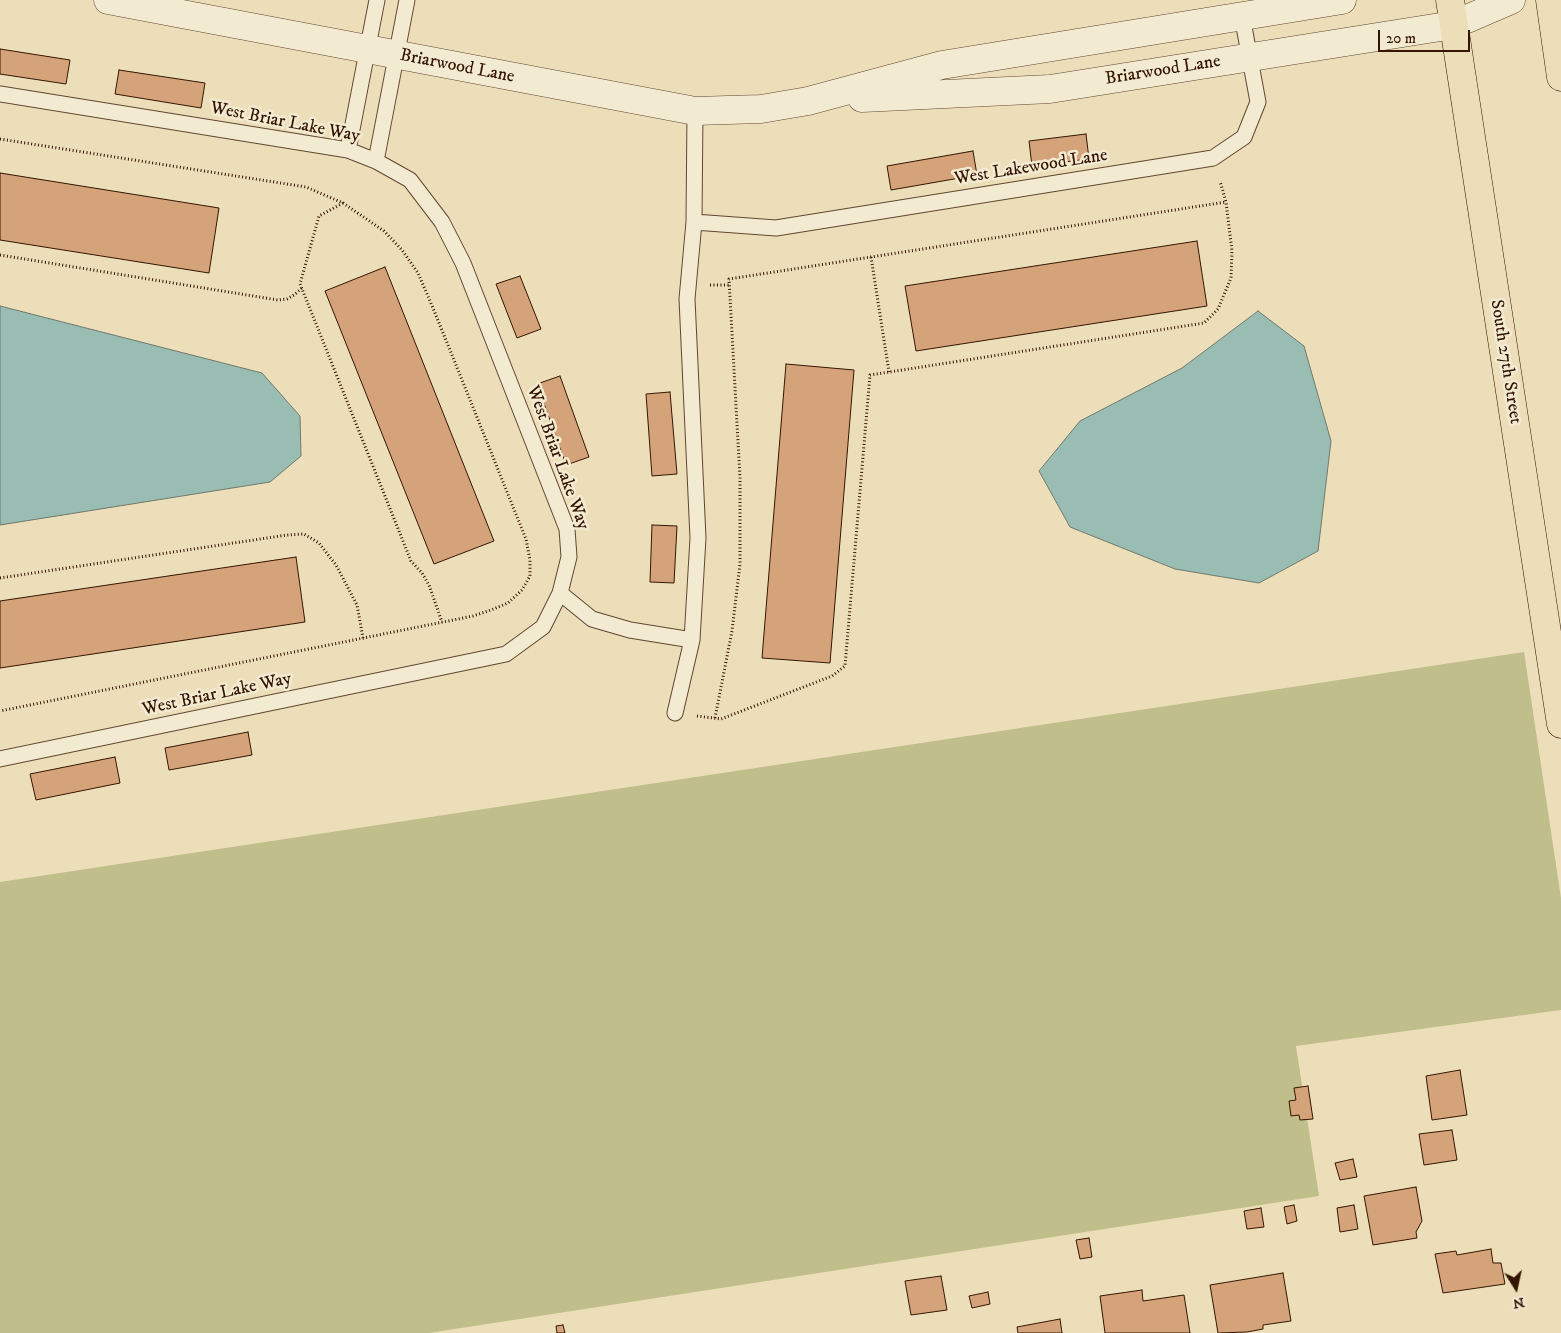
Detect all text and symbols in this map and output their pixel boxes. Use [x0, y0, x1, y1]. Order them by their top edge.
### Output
scale bar [1381, 20, 1474, 52]
text: 20 m [1386, 29, 1416, 48]
street label: Briarwood Lane [398, 45, 516, 89]
street label: Briarwood Lane [1104, 51, 1222, 91]
street label: West Briar Lake Way [208, 98, 362, 148]
street label: West Lakewood Lane [953, 145, 1109, 191]
street label: South 27th Street [1485, 298, 1525, 426]
street label: West Briar Lake Way [521, 383, 593, 533]
street label: West Briar Lake Way [141, 669, 293, 721]
north arrow [1491, 1263, 1541, 1313]
text: N [1511, 1293, 1526, 1313]

